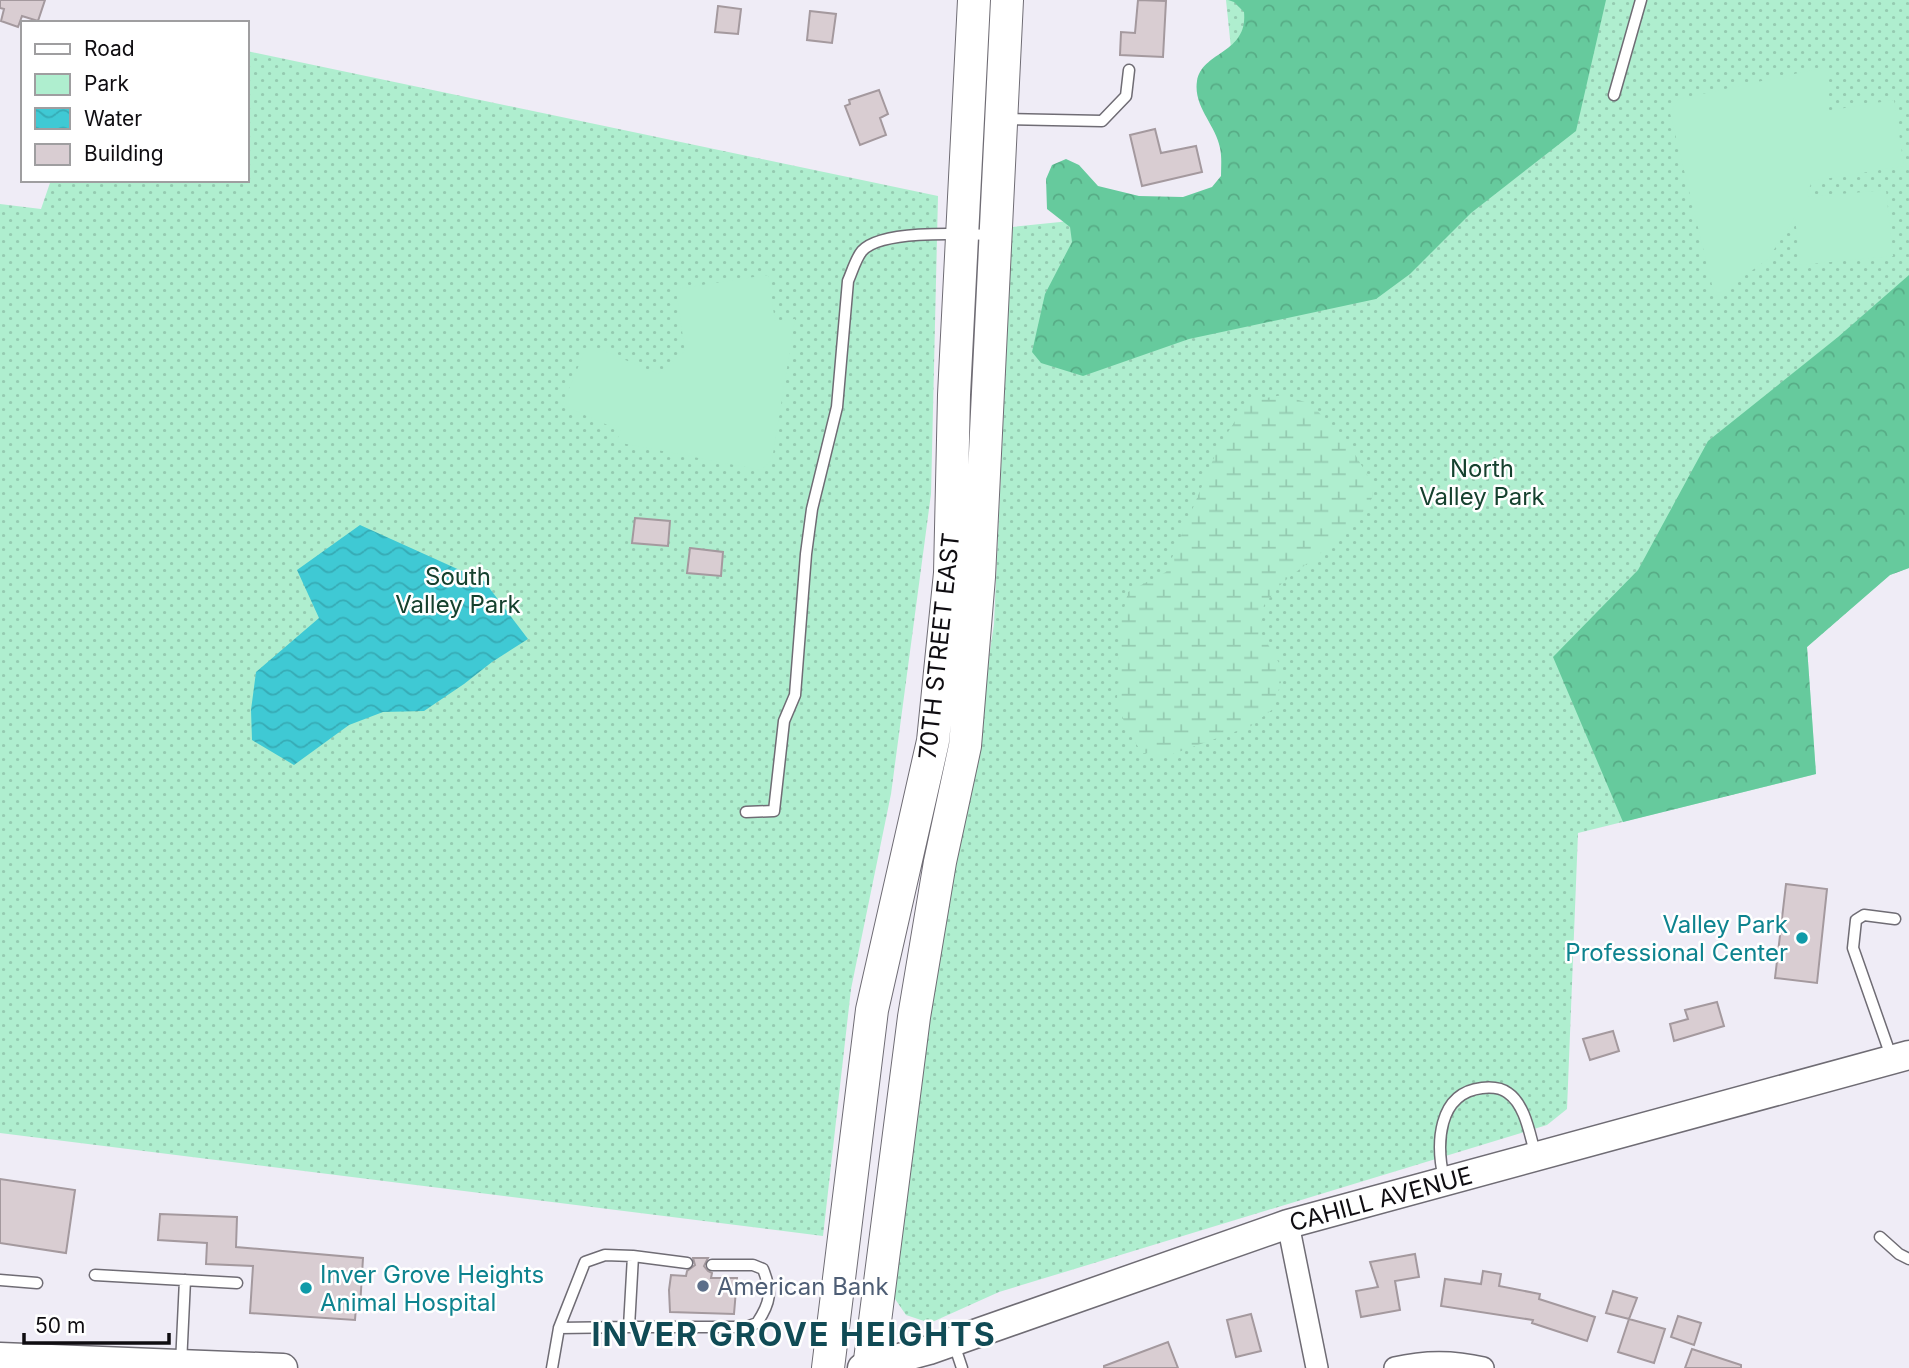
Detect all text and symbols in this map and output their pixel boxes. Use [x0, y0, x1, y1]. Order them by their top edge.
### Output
legend [21, 21, 248, 182]
text: Road [84, 36, 135, 61]
text: Park [84, 71, 129, 96]
text: Water [84, 106, 142, 131]
text: Building [84, 141, 164, 166]
park label: North Valley Park [1419, 454, 1545, 511]
street label: 70TH STREET EAST [913, 531, 965, 761]
park label: South Valley Park [395, 562, 521, 619]
place label: Valley Park Professional Center [1565, 910, 1788, 967]
marker: Valley Park Professional Center [1794, 930, 1810, 946]
street label: CAHILL AVENUE [1286, 1161, 1476, 1237]
place label: Inver Grove Heights Animal Hospital [320, 1260, 544, 1317]
place label: American Bank [717, 1272, 889, 1301]
marker: American Bank [695, 1278, 711, 1294]
marker: Inver Grove Heights Animal Hospital [298, 1280, 314, 1296]
scale bar [24, 1302, 170, 1346]
text: 50 m [35, 1313, 85, 1338]
district label: INVER GROVE HEIGHTS [591, 1315, 997, 1354]

